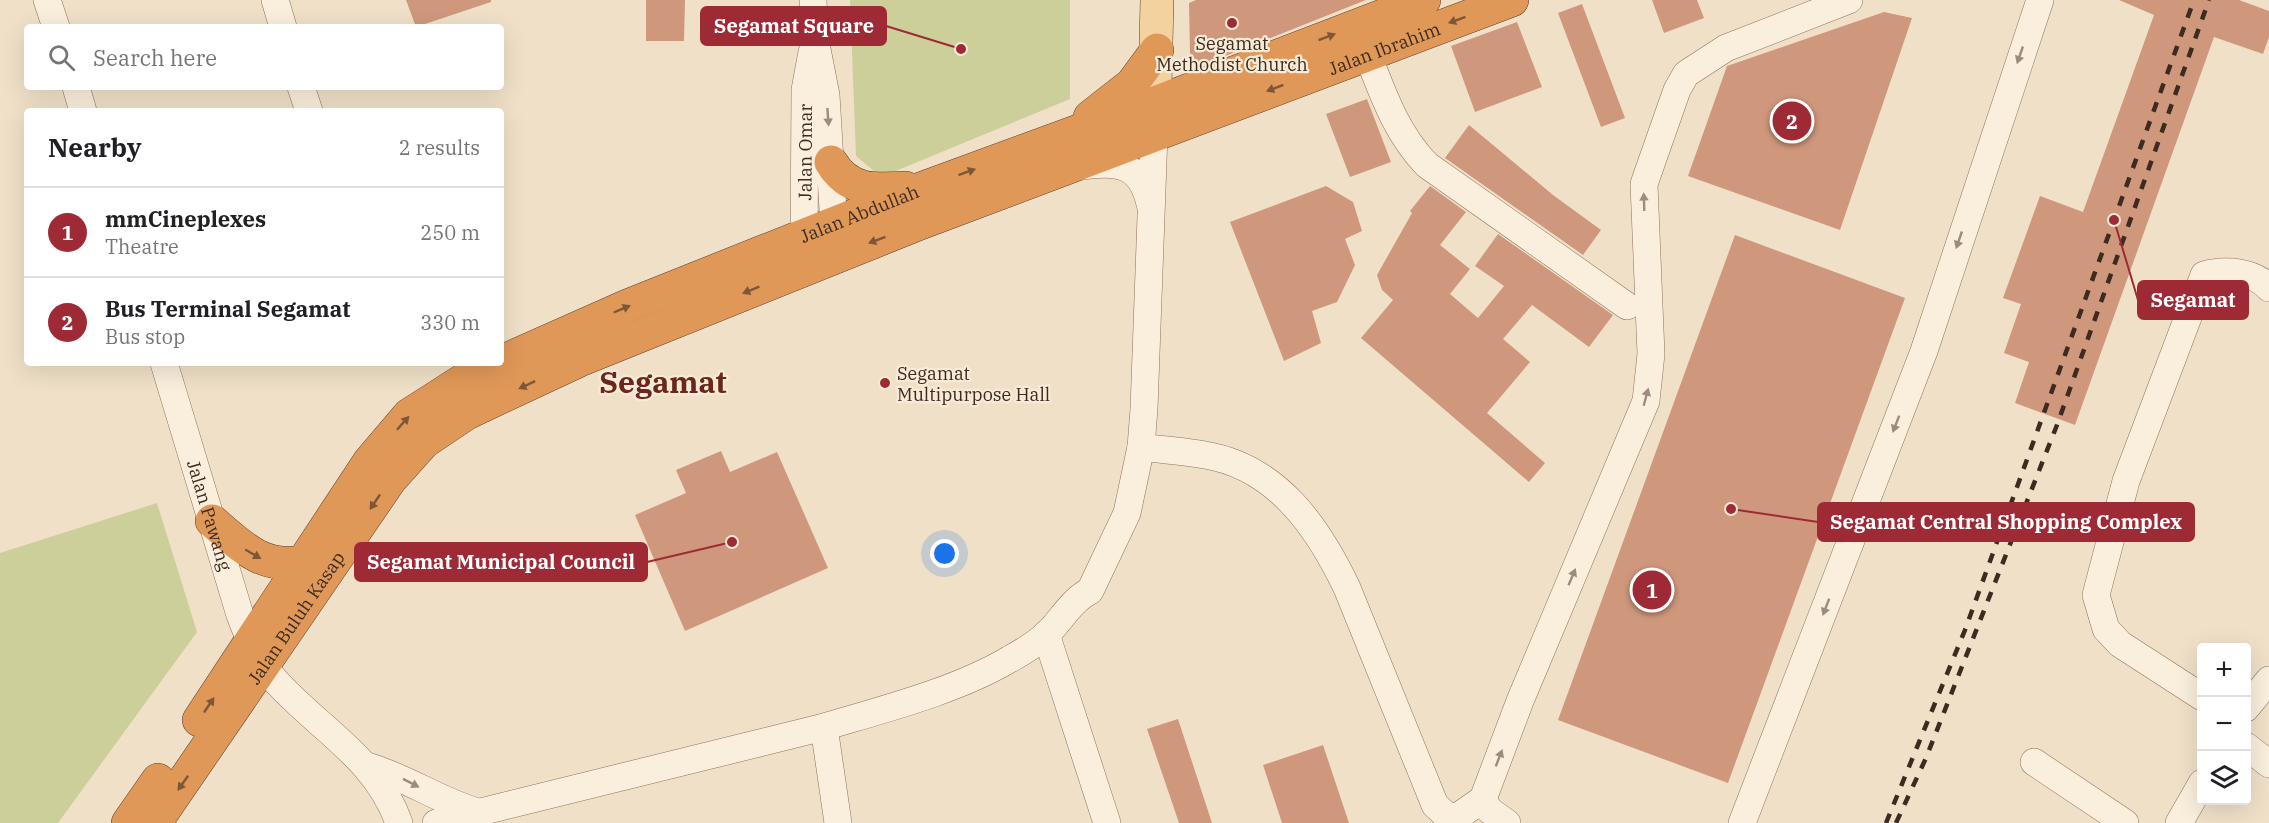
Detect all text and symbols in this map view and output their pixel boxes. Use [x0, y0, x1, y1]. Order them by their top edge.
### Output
callout: Segamat Square [701, 7, 886, 45]
text: Segamat Square [714, 12, 874, 39]
one-way arrow [1448, 15, 1466, 25]
marker: Segamat Methodist Church [1225, 16, 1239, 30]
street label: Jalan Ibrahim [1325, 17, 1443, 80]
search box [24, 24, 504, 90]
place label: Segamat Methodist Church [1156, 32, 1308, 76]
one-way arrow [1319, 32, 1337, 42]
icon: search [45, 41, 78, 74]
text: Search here [93, 43, 217, 72]
one-way arrow [2015, 46, 2024, 64]
one-way arrow [1266, 84, 1284, 94]
pin: 2 [1772, 98, 1812, 144]
street label: Jalan Omar [793, 104, 816, 200]
one-way arrow [823, 108, 832, 127]
text: Nearby [48, 130, 142, 164]
text: 2 results [399, 134, 480, 161]
one-way arrow [958, 166, 976, 176]
street label: Jalan Abdullah [796, 179, 922, 247]
one-way arrow [1639, 193, 1648, 212]
text: mmCineplexes [105, 204, 266, 233]
text: 1 [62, 219, 74, 246]
text: 250 m [420, 219, 480, 246]
one-way arrow [1954, 231, 1964, 249]
text: Theatre [105, 233, 179, 260]
one-way arrow [867, 235, 885, 245]
callout: Segamat [2138, 281, 2248, 319]
one-way arrow [742, 286, 760, 295]
text: Segamat [2150, 286, 2236, 313]
text: Bus Terminal Segamat [105, 294, 350, 323]
one-way arrow [613, 304, 630, 313]
text: 2 [62, 309, 74, 336]
text: 330 m [420, 309, 480, 336]
text: Bus stop [105, 323, 185, 350]
district label: Segamat [599, 362, 727, 401]
place label: Segamat Multipurpose Hall [897, 362, 1050, 406]
marker: Segamat Multipurpose Hall [878, 376, 892, 390]
one-way arrow [518, 381, 535, 390]
one-way arrow [1642, 388, 1651, 406]
one-way arrow [396, 415, 410, 430]
one-way arrow [1891, 416, 1901, 434]
street label: Jalan Pawang [182, 457, 238, 574]
one-way arrow [369, 493, 381, 509]
callout: Segamat Central Shopping Complex [1818, 503, 2194, 541]
text: Segamat Central Shopping Complex [1830, 508, 2182, 535]
your location [930, 539, 959, 568]
callout: Segamat Municipal Council [355, 543, 647, 581]
street label: Jalan Buluh Kasap [242, 547, 349, 688]
one-way arrow [245, 548, 261, 559]
text: Segamat Municipal Council [367, 548, 635, 575]
one-way arrow [1568, 568, 1577, 586]
pin: 1 [1632, 568, 1672, 612]
one-way arrow [1821, 598, 1831, 616]
map controls [2197, 643, 2251, 805]
button: + [2197, 643, 2251, 697]
one-way arrow [203, 697, 214, 713]
button: − [2197, 697, 2251, 751]
one-way arrow [1494, 748, 1504, 766]
button: layers [2197, 751, 2251, 805]
one-way arrow [177, 774, 189, 790]
one-way arrow [403, 778, 420, 788]

